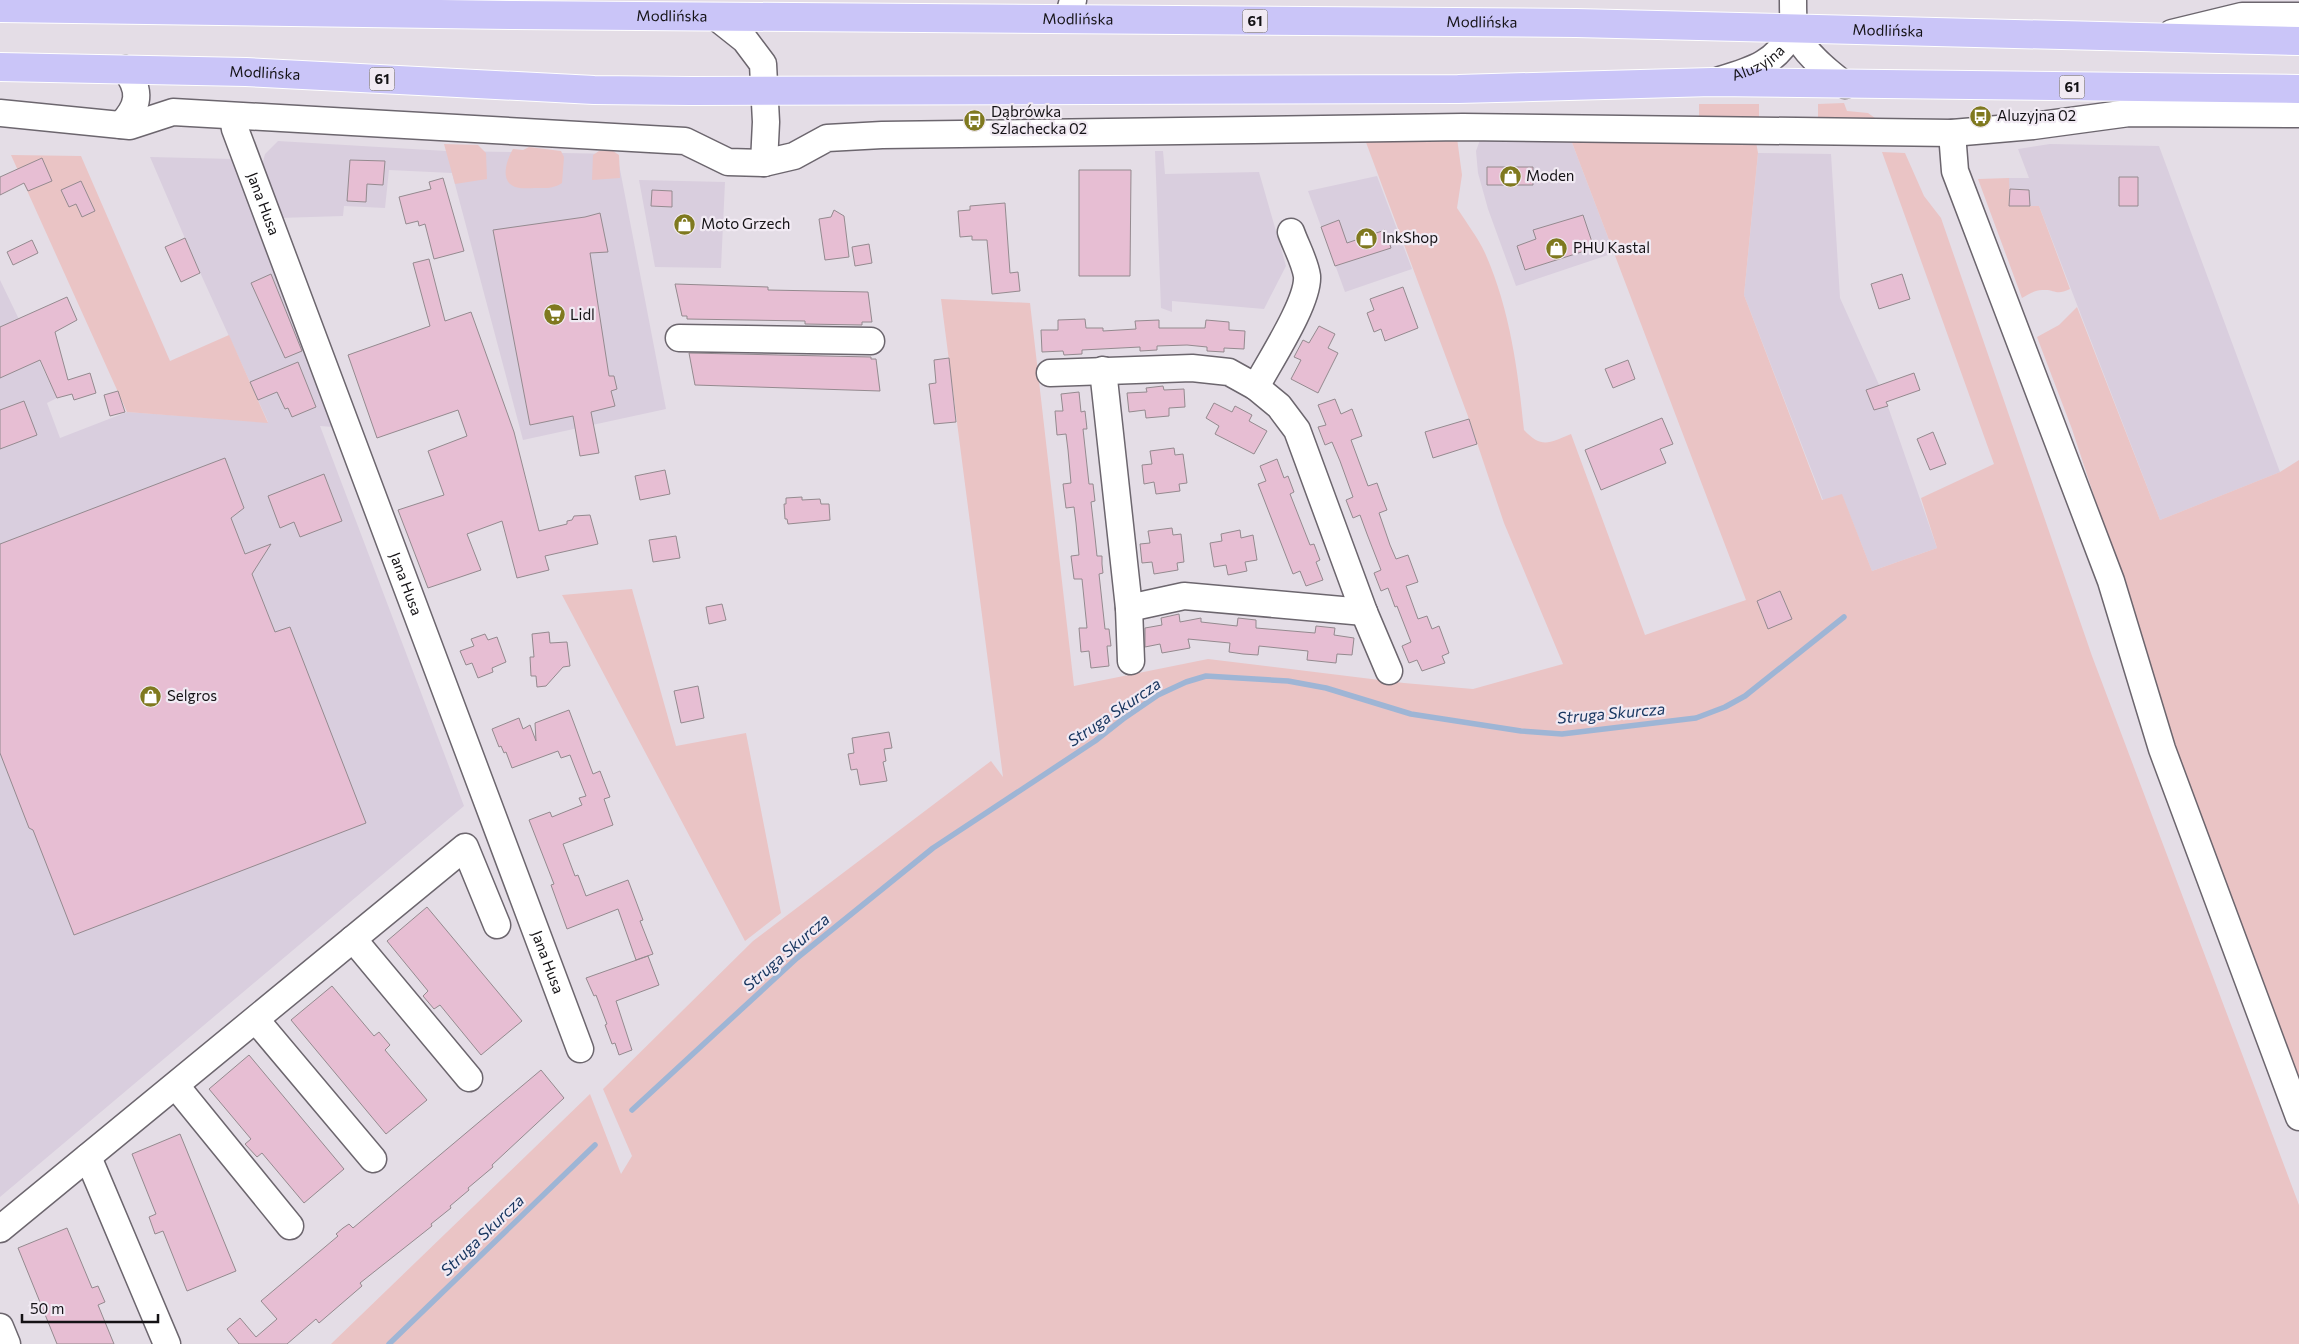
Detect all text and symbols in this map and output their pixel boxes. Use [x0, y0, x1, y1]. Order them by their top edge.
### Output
street label: Modlińska [636, 6, 708, 24]
street label: Modlińska [1042, 9, 1114, 28]
road number: 61 [1242, 10, 1268, 32]
street label: Modlińska [1446, 12, 1518, 31]
street label: Modlińska [1852, 20, 1924, 40]
street label: Aluzyjna [1729, 41, 1788, 84]
street label: Modlińska [229, 62, 301, 83]
road number: 61 [370, 68, 394, 90]
road number: 61 [2060, 75, 2084, 98]
place label: Dąbrówka Szlachecka 02 [991, 102, 1087, 137]
bus stop icon: Aluzyjna 02 [1969, 104, 1993, 128]
place label: Aluzyjna 02 [1997, 106, 2076, 124]
bus stop icon: Dąbrówka Szlachecka 02 [963, 109, 987, 133]
shop icon: Moden [1498, 164, 1522, 188]
place label: Moden [1526, 166, 1574, 184]
street label: Jana Husa [244, 169, 284, 237]
shop icon: Moto Grzech [673, 212, 697, 236]
place label: Moto Grzech [701, 214, 790, 232]
shop icon: InkShop [1354, 226, 1378, 250]
place label: InkShop [1382, 228, 1438, 246]
shop icon: PHU Kastal [1545, 236, 1569, 260]
place label: PHU Kastal [1573, 238, 1650, 256]
supermarket icon: Lidl [542, 303, 566, 327]
place label: Lidl [570, 305, 595, 323]
street label: Jana Husa [387, 550, 427, 618]
water label: Struga Skurcza [1063, 673, 1164, 750]
shop icon: Selgros [139, 684, 163, 708]
place label: Selgros [167, 686, 217, 704]
water label: Struga Skurcza [1556, 698, 1666, 727]
water label: Struga Skurcza [739, 909, 833, 994]
street label: Jana Husa [528, 928, 568, 996]
water label: Struga Skurcza [436, 1190, 527, 1279]
scale bar [22, 1292, 159, 1324]
text: 50 m [30, 1299, 64, 1317]

